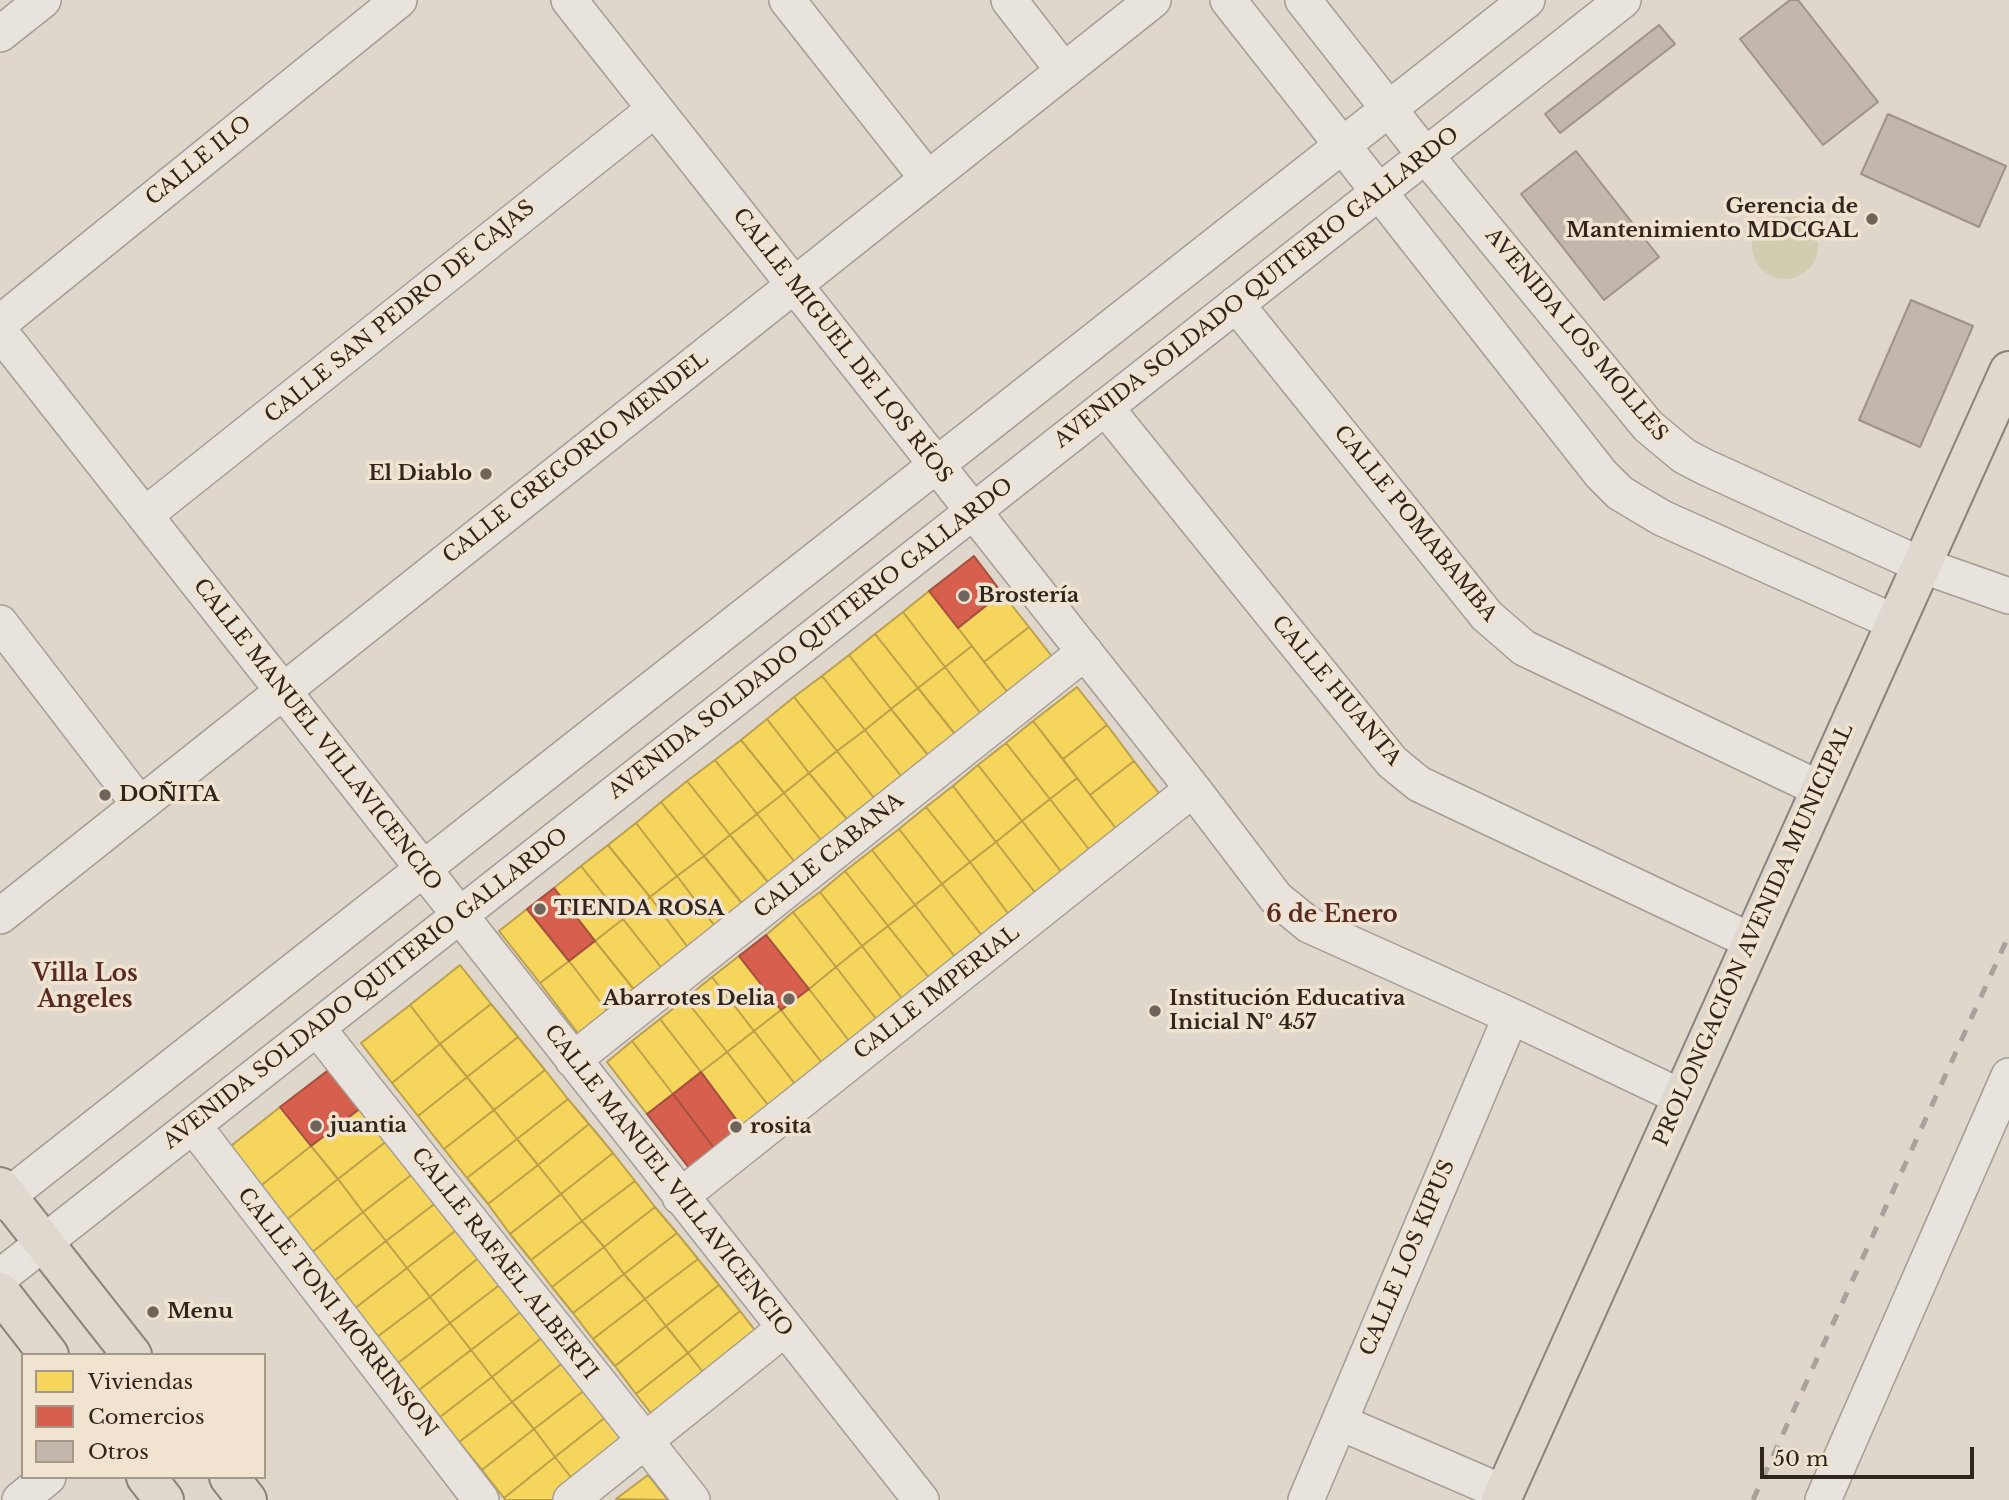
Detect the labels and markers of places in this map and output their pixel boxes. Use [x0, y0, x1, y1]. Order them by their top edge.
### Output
place label: Gerencia de Mantenimiento MDCGAL [1566, 194, 1858, 244]
marker: Gerencia de Mantenimiento MDCGAL [1864, 211, 1880, 227]
place label: El Diablo [369, 461, 472, 487]
marker: El Diablo [478, 466, 494, 482]
place label: Brostería [978, 583, 1079, 609]
marker: Brostería [956, 588, 972, 604]
place label: DOÑITA [119, 782, 219, 808]
marker: DOÑITA [97, 787, 113, 803]
place label: TIENDA ROSA [554, 896, 724, 922]
marker: TIENDA ROSA [532, 901, 548, 917]
place label: Abarrotes Delia [603, 986, 775, 1012]
place label: Institución Educativa Inicial Nº 457 [1169, 986, 1405, 1036]
marker: Abarrotes Delia [781, 991, 797, 1007]
marker: Institución Educativa Inicial Nº 457 [1147, 1003, 1163, 1019]
place label: juantia [330, 1113, 407, 1139]
place label: rosita [750, 1114, 812, 1140]
marker: juantia [308, 1118, 324, 1134]
marker: rosita [728, 1119, 744, 1135]
place label: Menu [167, 1299, 233, 1325]
marker: Menu [145, 1304, 161, 1320]

